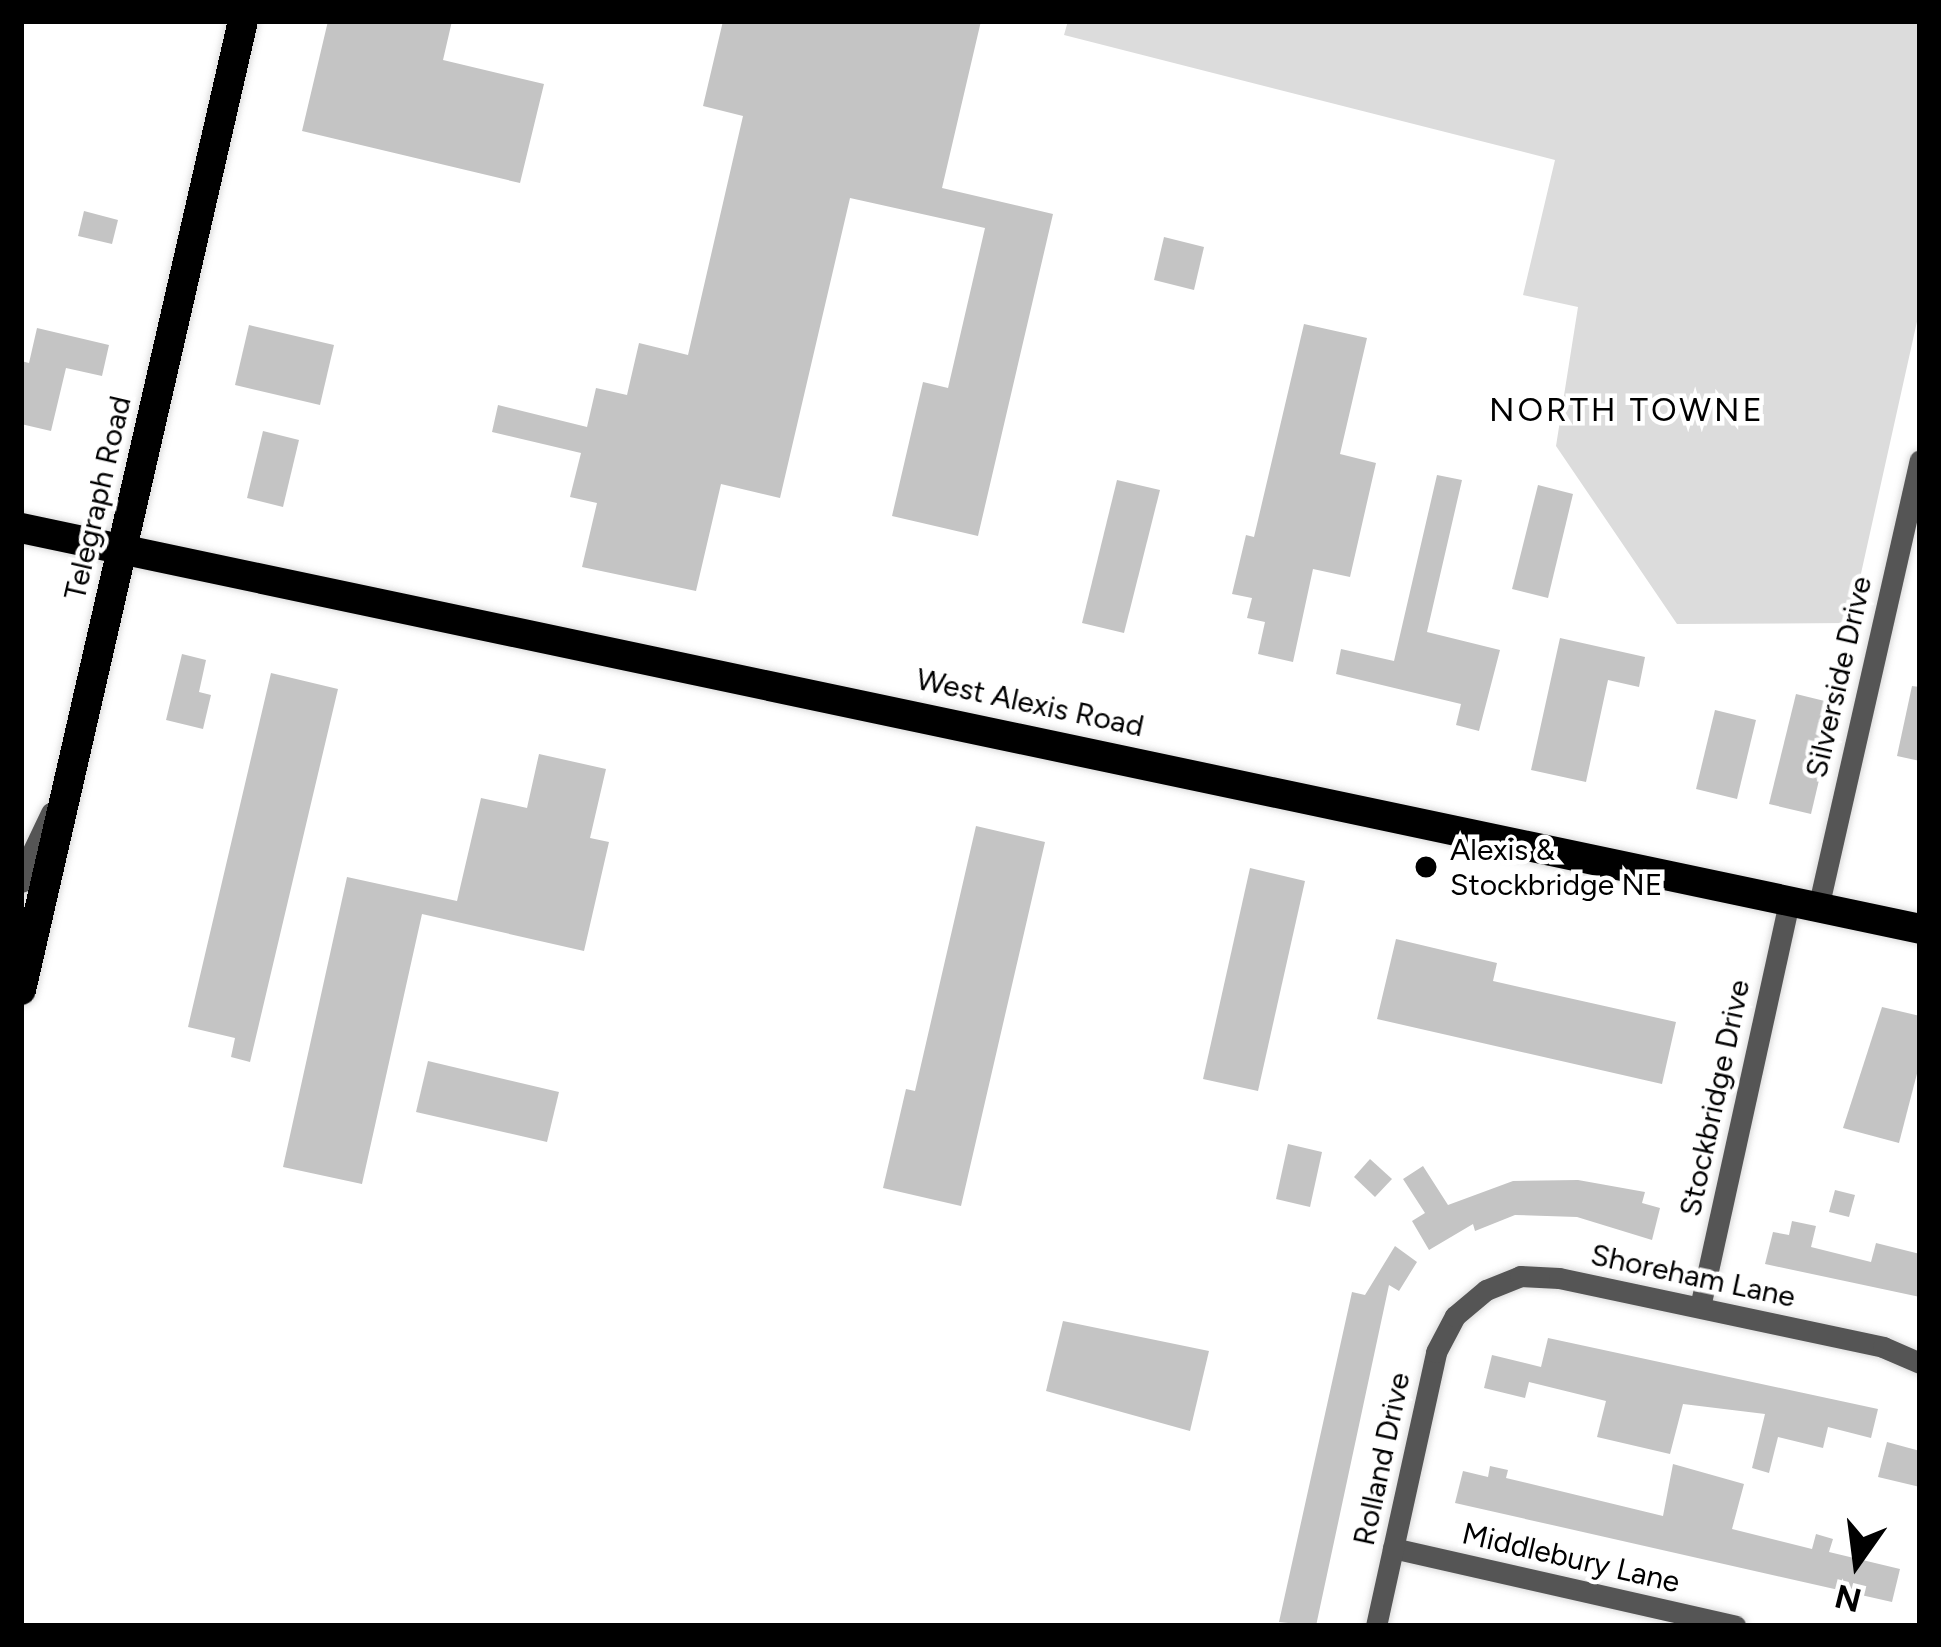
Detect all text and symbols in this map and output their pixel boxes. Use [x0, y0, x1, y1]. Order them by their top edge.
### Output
district label: NORTH TOWNE [1489, 390, 1765, 430]
street label: Telegraph Road [57, 393, 139, 603]
street label: Silverside Drive [1798, 573, 1880, 781]
street label: West Alexis Road [913, 661, 1147, 745]
place label: Alexis & Stockbridge NE [1450, 832, 1663, 902]
marker: Alexis & Stockbridge NE [1413, 854, 1439, 880]
street label: Stockbridge Drive [1672, 976, 1758, 1220]
street label: Shoreham Lane [1587, 1237, 1799, 1315]
street label: Rolland Drive [1346, 1369, 1418, 1549]
north arrow [1797, 1503, 1917, 1623]
street label: Middlebury Lane [1459, 1515, 1683, 1601]
text: N [1831, 1576, 1865, 1620]

